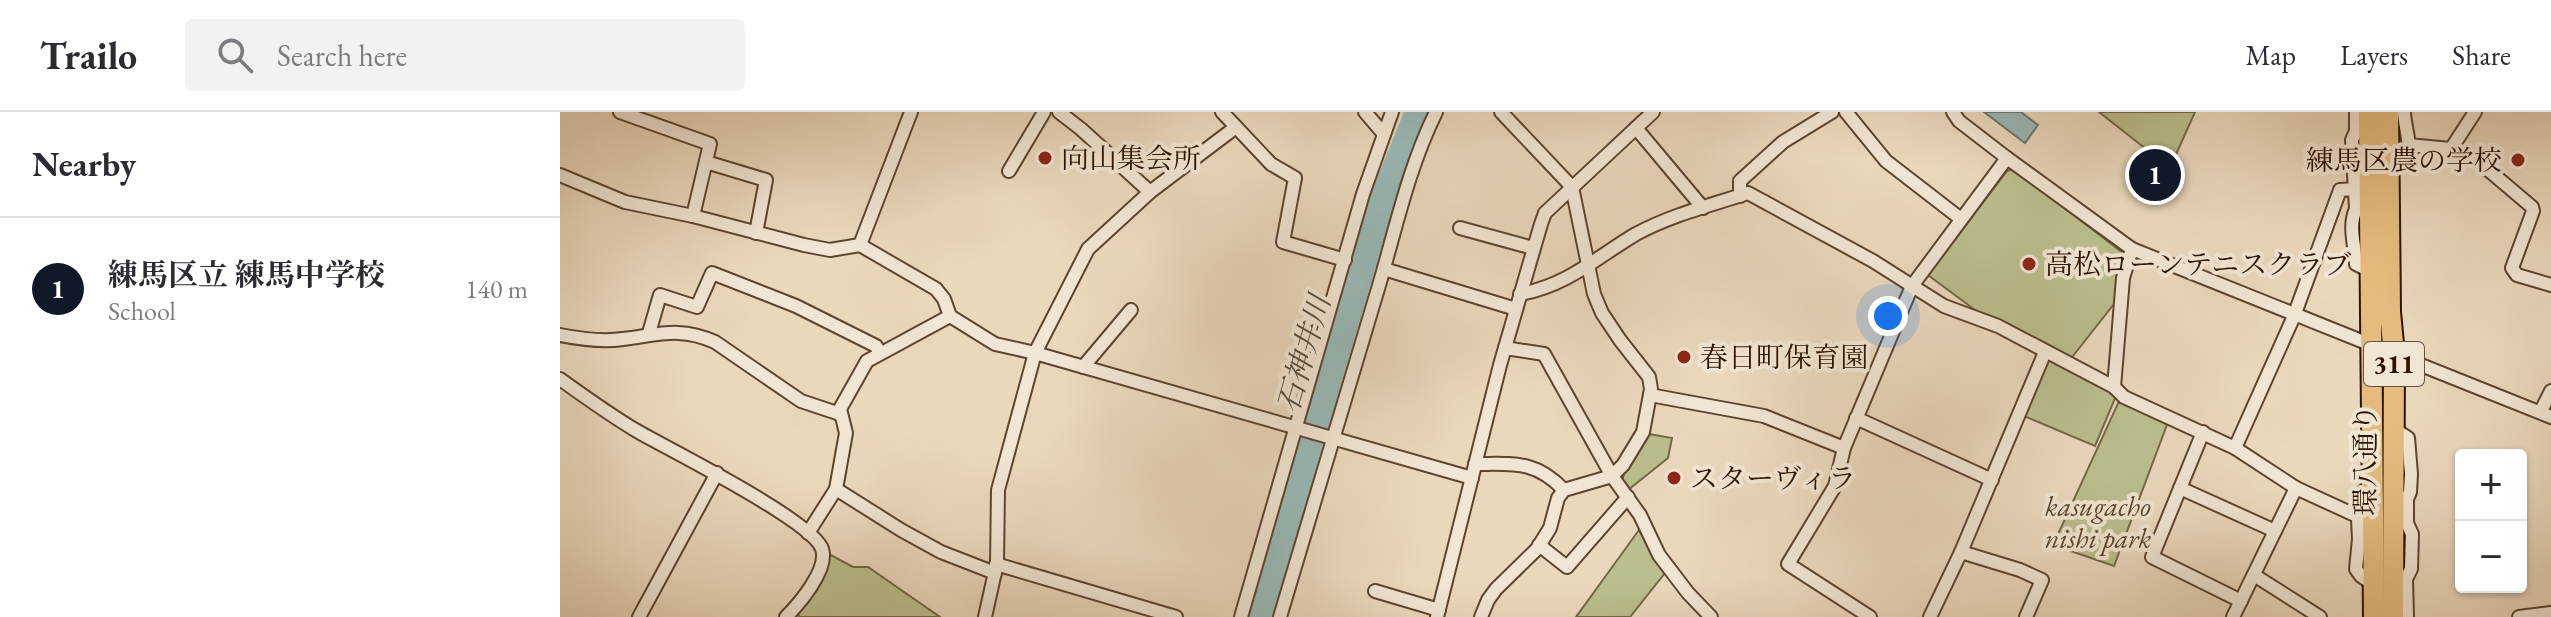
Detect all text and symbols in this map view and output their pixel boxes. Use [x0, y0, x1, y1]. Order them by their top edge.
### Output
search box [185, 19, 745, 91]
text: Trailo [40, 31, 137, 80]
icon: search [213, 33, 257, 77]
text: Search here [277, 36, 407, 75]
text: Map [2246, 37, 2296, 73]
text: Layers [2340, 37, 2408, 73]
text: Share [2452, 37, 2511, 73]
place label: 向山集会所 [1061, 140, 1201, 176]
text: Nearby [32, 142, 136, 186]
place label: 練馬区農の学校 [2306, 142, 2502, 178]
pin: 1 [2129, 145, 2181, 205]
marker: 向山集会所 [1036, 149, 1054, 167]
marker: 練馬区農の学校 [2509, 151, 2527, 169]
place label: 高松ローンテニスクラブ [2045, 246, 2351, 282]
text: 練馬区立 練馬中学校 [108, 255, 385, 294]
marker: 高松ローンテニスクラブ [2020, 255, 2038, 273]
text: 1 [51, 272, 65, 306]
text: 140 m [465, 272, 528, 306]
water label: 石神井川 [1268, 288, 1340, 417]
text: School [108, 294, 176, 328]
your location [1868, 296, 1908, 336]
place label: 春日町保育園 [1700, 339, 1868, 375]
road number: 311 [2364, 342, 2424, 386]
marker: 春日町保育園 [1675, 348, 1693, 366]
street label: 環八通り [2347, 404, 2383, 516]
map controls [2455, 449, 2527, 593]
button: + [2455, 449, 2527, 521]
place label: スターヴィラ [1690, 460, 1856, 496]
marker: スターヴィラ [1665, 469, 1683, 487]
park label: kasugacho nishi park [2045, 488, 2152, 556]
button: − [2455, 521, 2527, 593]

